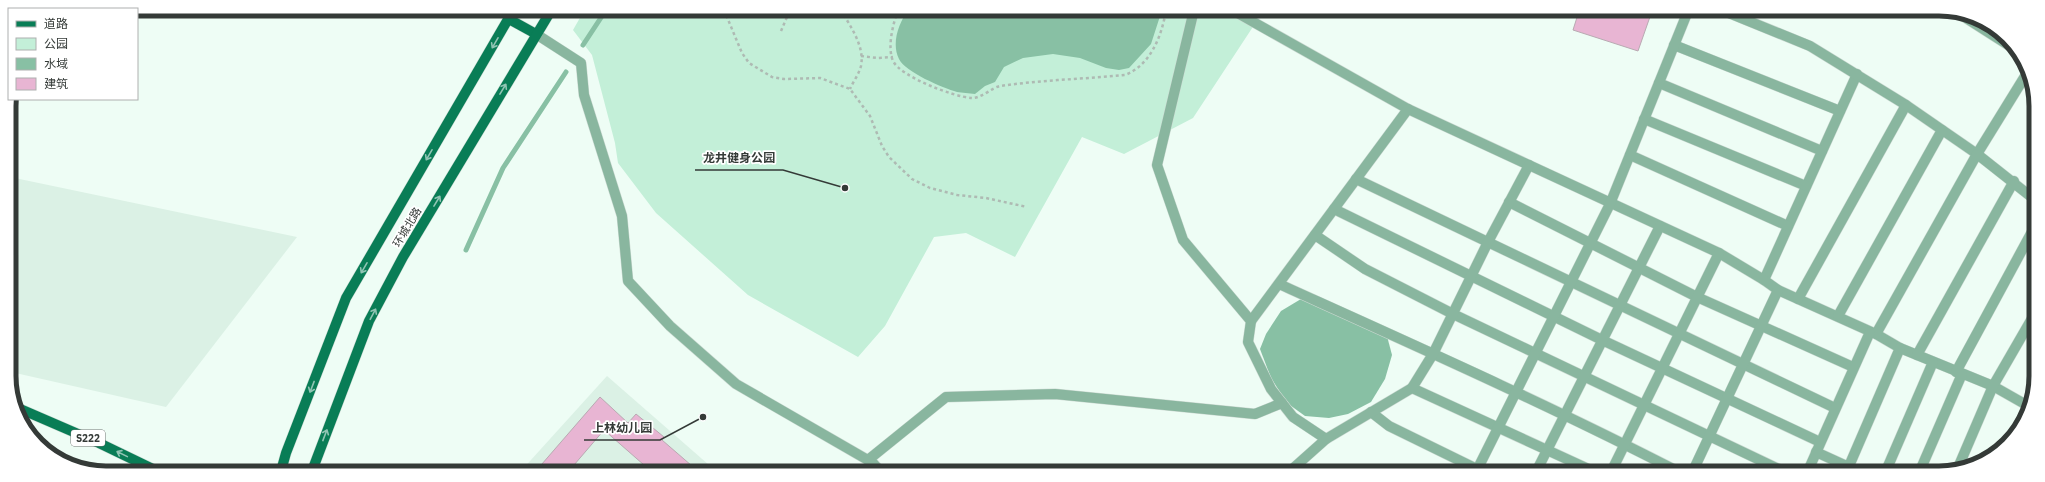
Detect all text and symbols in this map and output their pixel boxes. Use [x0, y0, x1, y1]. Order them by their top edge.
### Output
legend [8, 8, 138, 100]
text: 道路 [44, 16, 68, 31]
text: 公园 [44, 36, 68, 51]
one-way arrow [490, 37, 498, 49]
text: 水域 [44, 56, 68, 71]
text: 建筑 [44, 76, 68, 91]
one-way arrow [500, 83, 508, 95]
callout: 龙井健身公园 [695, 146, 783, 170]
one-way arrow [425, 149, 433, 161]
text: 龙井健身公园 [703, 150, 775, 165]
one-way arrow [433, 195, 441, 207]
street label: 环城北路 [390, 205, 424, 249]
one-way arrow [359, 262, 367, 274]
one-way arrow [369, 308, 377, 320]
one-way arrow [307, 380, 315, 392]
callout: 上林幼儿园 [584, 416, 660, 440]
text: 上林幼儿园 [592, 420, 652, 435]
one-way arrow [322, 429, 330, 441]
road number: S222 [71, 430, 105, 446]
one-way arrow [117, 450, 129, 457]

